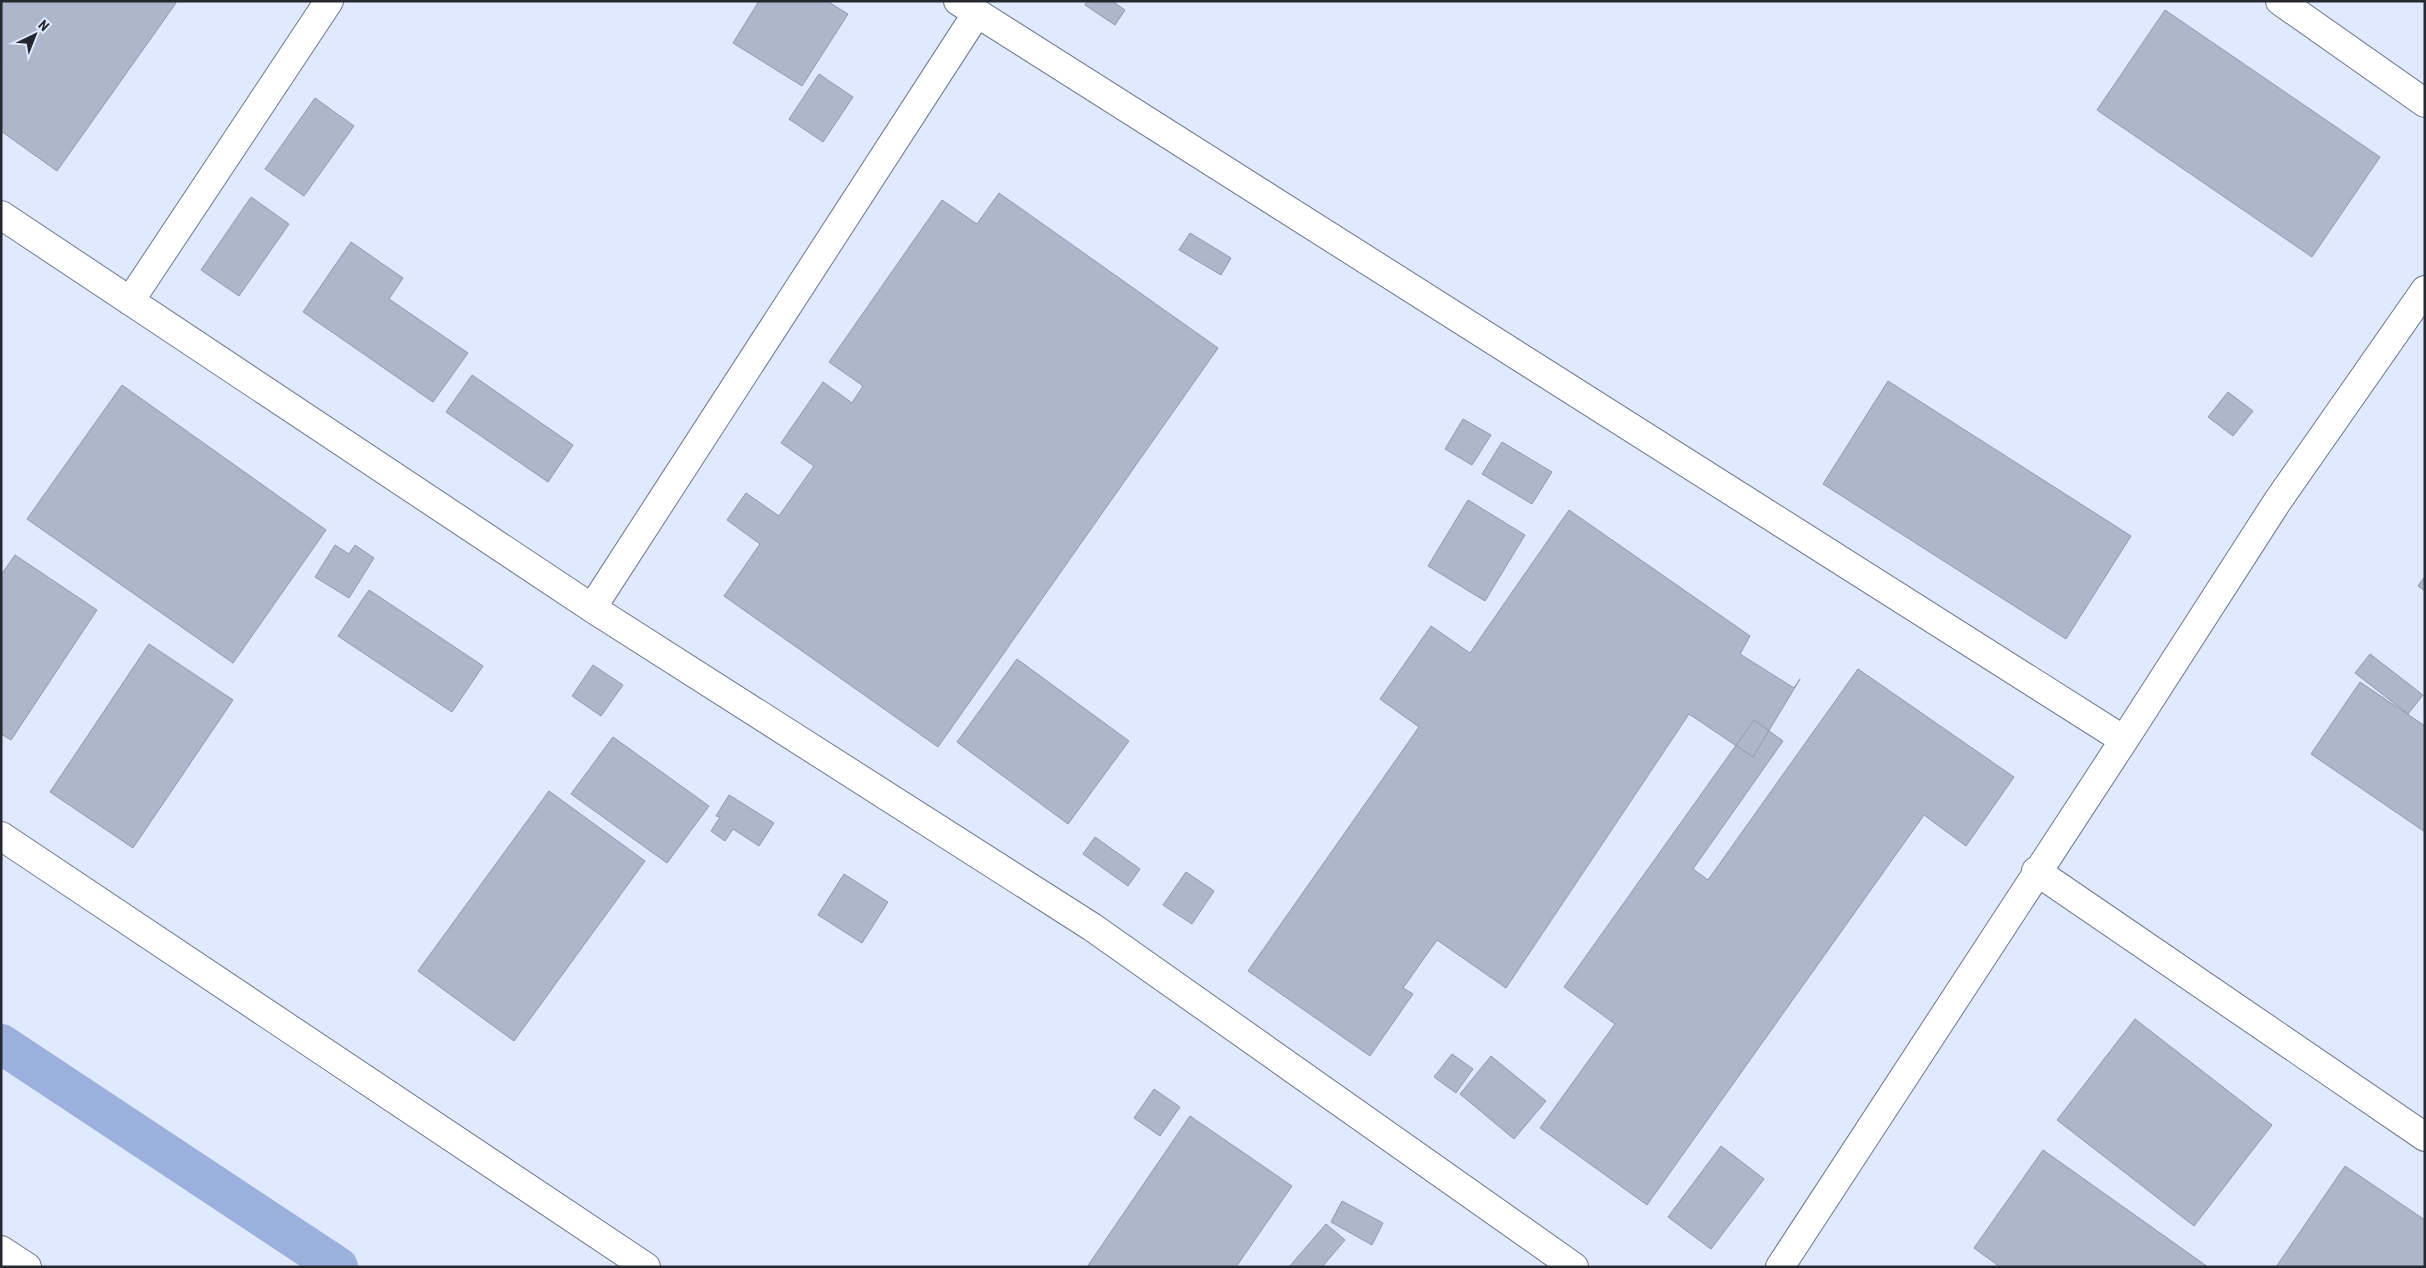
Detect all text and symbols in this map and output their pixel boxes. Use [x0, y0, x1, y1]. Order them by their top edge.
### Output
north arrow [10, 10, 60, 60]
text: N [35, 17, 52, 34]

